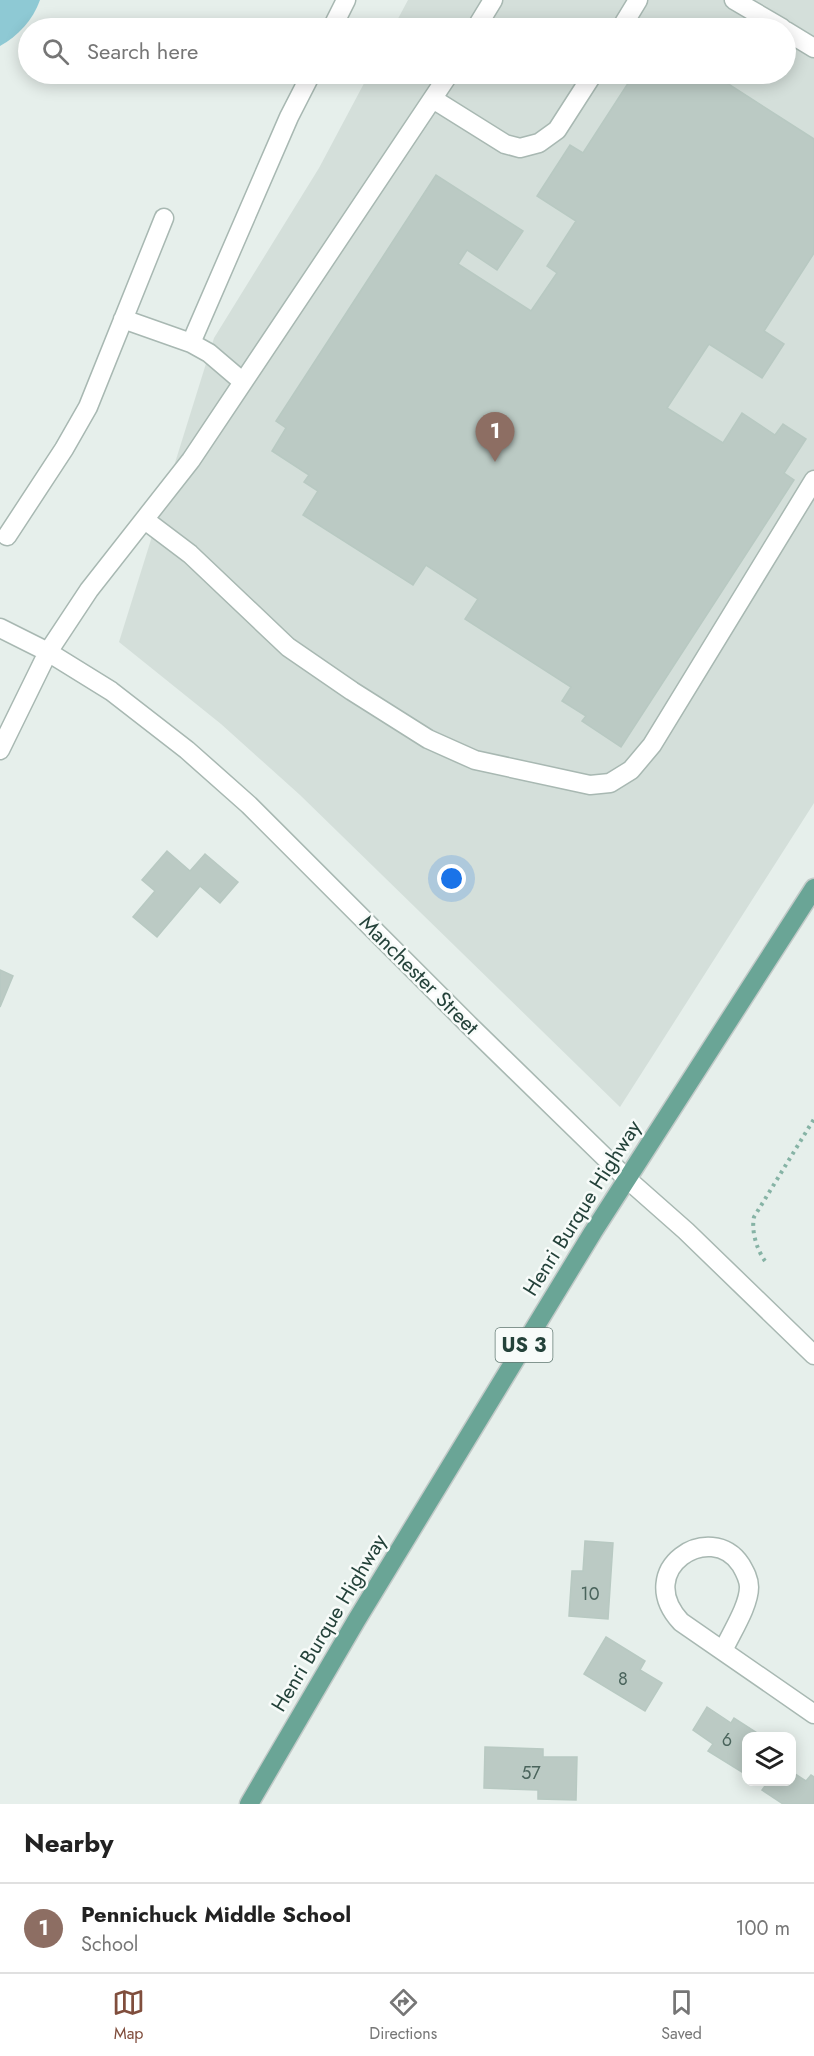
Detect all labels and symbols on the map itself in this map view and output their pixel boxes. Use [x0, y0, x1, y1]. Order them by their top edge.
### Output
pin: 1 [476, 412, 514, 462]
your location [437, 864, 466, 893]
street label: Manchester Street [353, 909, 485, 1041]
street label: Henri Burque Highway [516, 1114, 649, 1302]
road number: US 3 [496, 1328, 552, 1362]
street label: Henri Burque Highway [264, 1528, 394, 1717]
house number: 10 [581, 1581, 600, 1607]
house number: 8 [618, 1666, 628, 1692]
house number: 6 [722, 1727, 732, 1753]
house number: 57 [521, 1760, 541, 1786]

